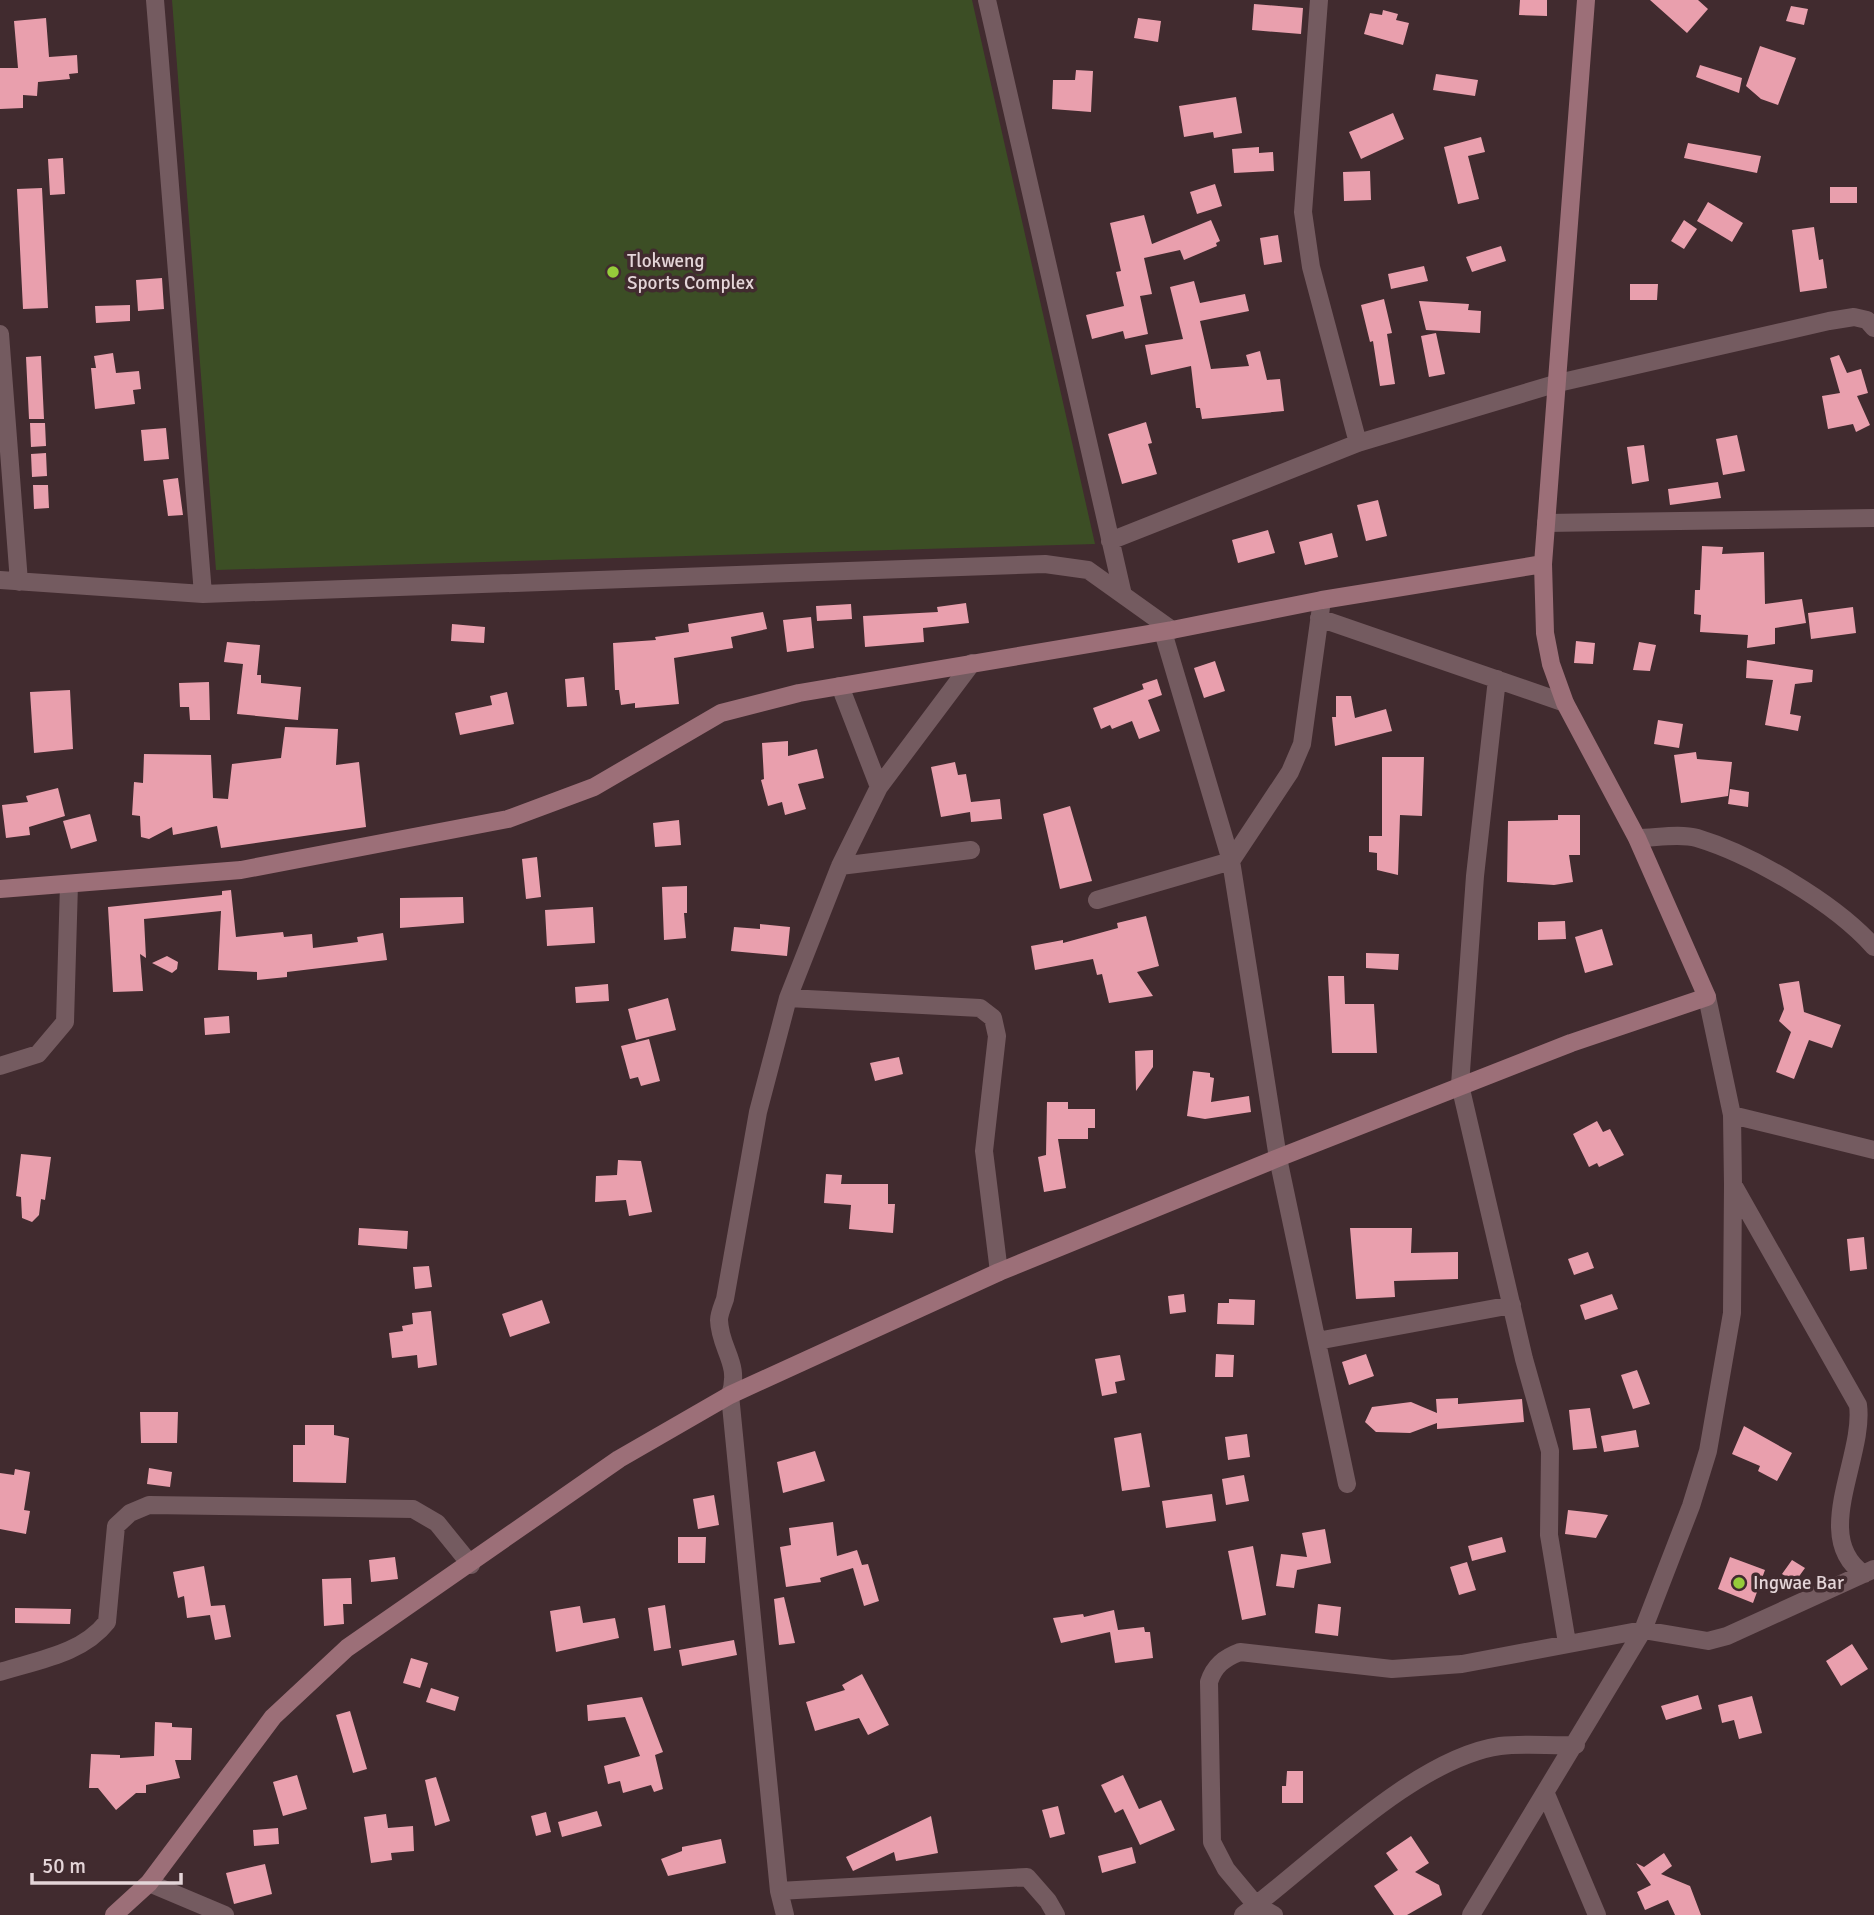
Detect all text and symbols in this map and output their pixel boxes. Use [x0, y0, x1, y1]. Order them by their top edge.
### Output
place label: Tlokweng Sports Complex [627, 249, 754, 295]
marker: Tlokweng Sports Complex [605, 264, 621, 280]
place label: Ingwae Bar [1753, 1571, 1844, 1595]
marker: Ingwae Bar [1731, 1575, 1747, 1591]
scale bar [32, 1842, 180, 1886]
text: 50 m [42, 1853, 86, 1879]

